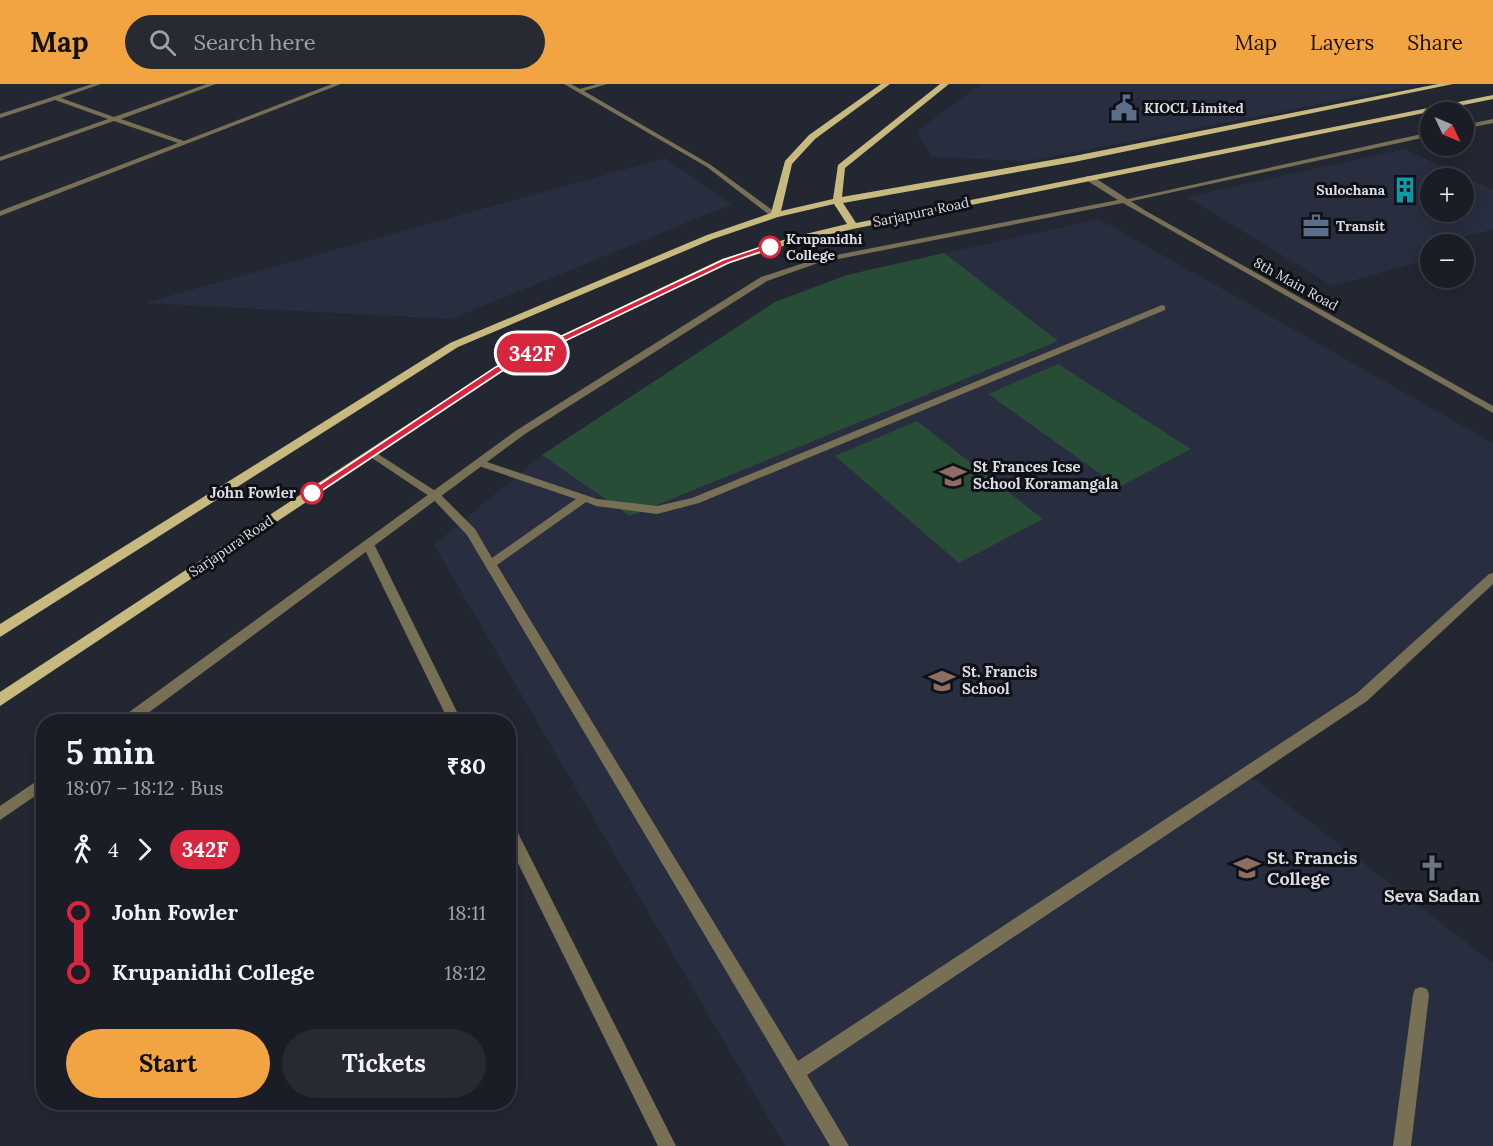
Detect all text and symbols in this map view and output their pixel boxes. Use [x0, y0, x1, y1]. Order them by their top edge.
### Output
search box [125, 15, 545, 69]
text: Map [30, 24, 89, 60]
icon: search [146, 26, 179, 59]
text: Search here [194, 28, 316, 56]
text: Map [1234, 29, 1277, 56]
text: Layers [1310, 29, 1374, 56]
text: Share [1407, 29, 1463, 56]
public building icon: KIOCL Limited [1109, 93, 1139, 123]
place label: KIOCL Limited [1144, 99, 1244, 117]
north arrow [1420, 102, 1474, 156]
map controls [1420, 102, 1474, 288]
button: + [1420, 168, 1474, 222]
building icon: Sulochana [1390, 175, 1420, 205]
place label: Sulochana [1316, 181, 1386, 199]
street label: Sarjapura Road [871, 193, 971, 231]
office icon: Transit [1301, 211, 1331, 241]
place label: Transit [1336, 217, 1385, 235]
place label: Krupanidhi College [786, 230, 863, 264]
button: − [1420, 234, 1474, 288]
marker: Krupanidhi College [759, 236, 781, 258]
street label: 8th Main Road [1251, 253, 1341, 315]
line badge: 342F [490, 334, 574, 372]
text: 342F [509, 340, 555, 367]
place label: St Frances Icse School Koramangala [973, 457, 1118, 493]
school or university icon: St Frances Icse School Koramangala [938, 461, 968, 491]
marker: John Fowler [301, 482, 323, 504]
place label: John Fowler [210, 483, 297, 502]
street label: Sarjapura Road [185, 511, 277, 581]
place label: St. Francis School [962, 662, 1037, 698]
school or university icon: St. Francis School [927, 666, 957, 696]
text: 5 min [66, 731, 155, 773]
text: ₹80 [447, 752, 486, 780]
text: 18:07 – 18:12 · Bus [66, 775, 224, 800]
icon: walk [66, 833, 99, 866]
icon: forward [128, 833, 161, 866]
text: 342F [182, 836, 228, 863]
text: 4 [108, 837, 119, 862]
place label: St. Francis College [1267, 846, 1358, 890]
school or university icon: St. Francis College [1232, 853, 1262, 883]
church icon: Seva Sadan [1417, 853, 1447, 883]
place label: Seva Sadan [1384, 884, 1481, 907]
text: John Fowler [112, 898, 238, 926]
text: 18:11 [448, 900, 486, 925]
text: Krupanidhi College [112, 958, 315, 986]
text: 18:12 [444, 960, 486, 985]
button: Start [66, 1029, 270, 1098]
button: Tickets [282, 1029, 486, 1098]

